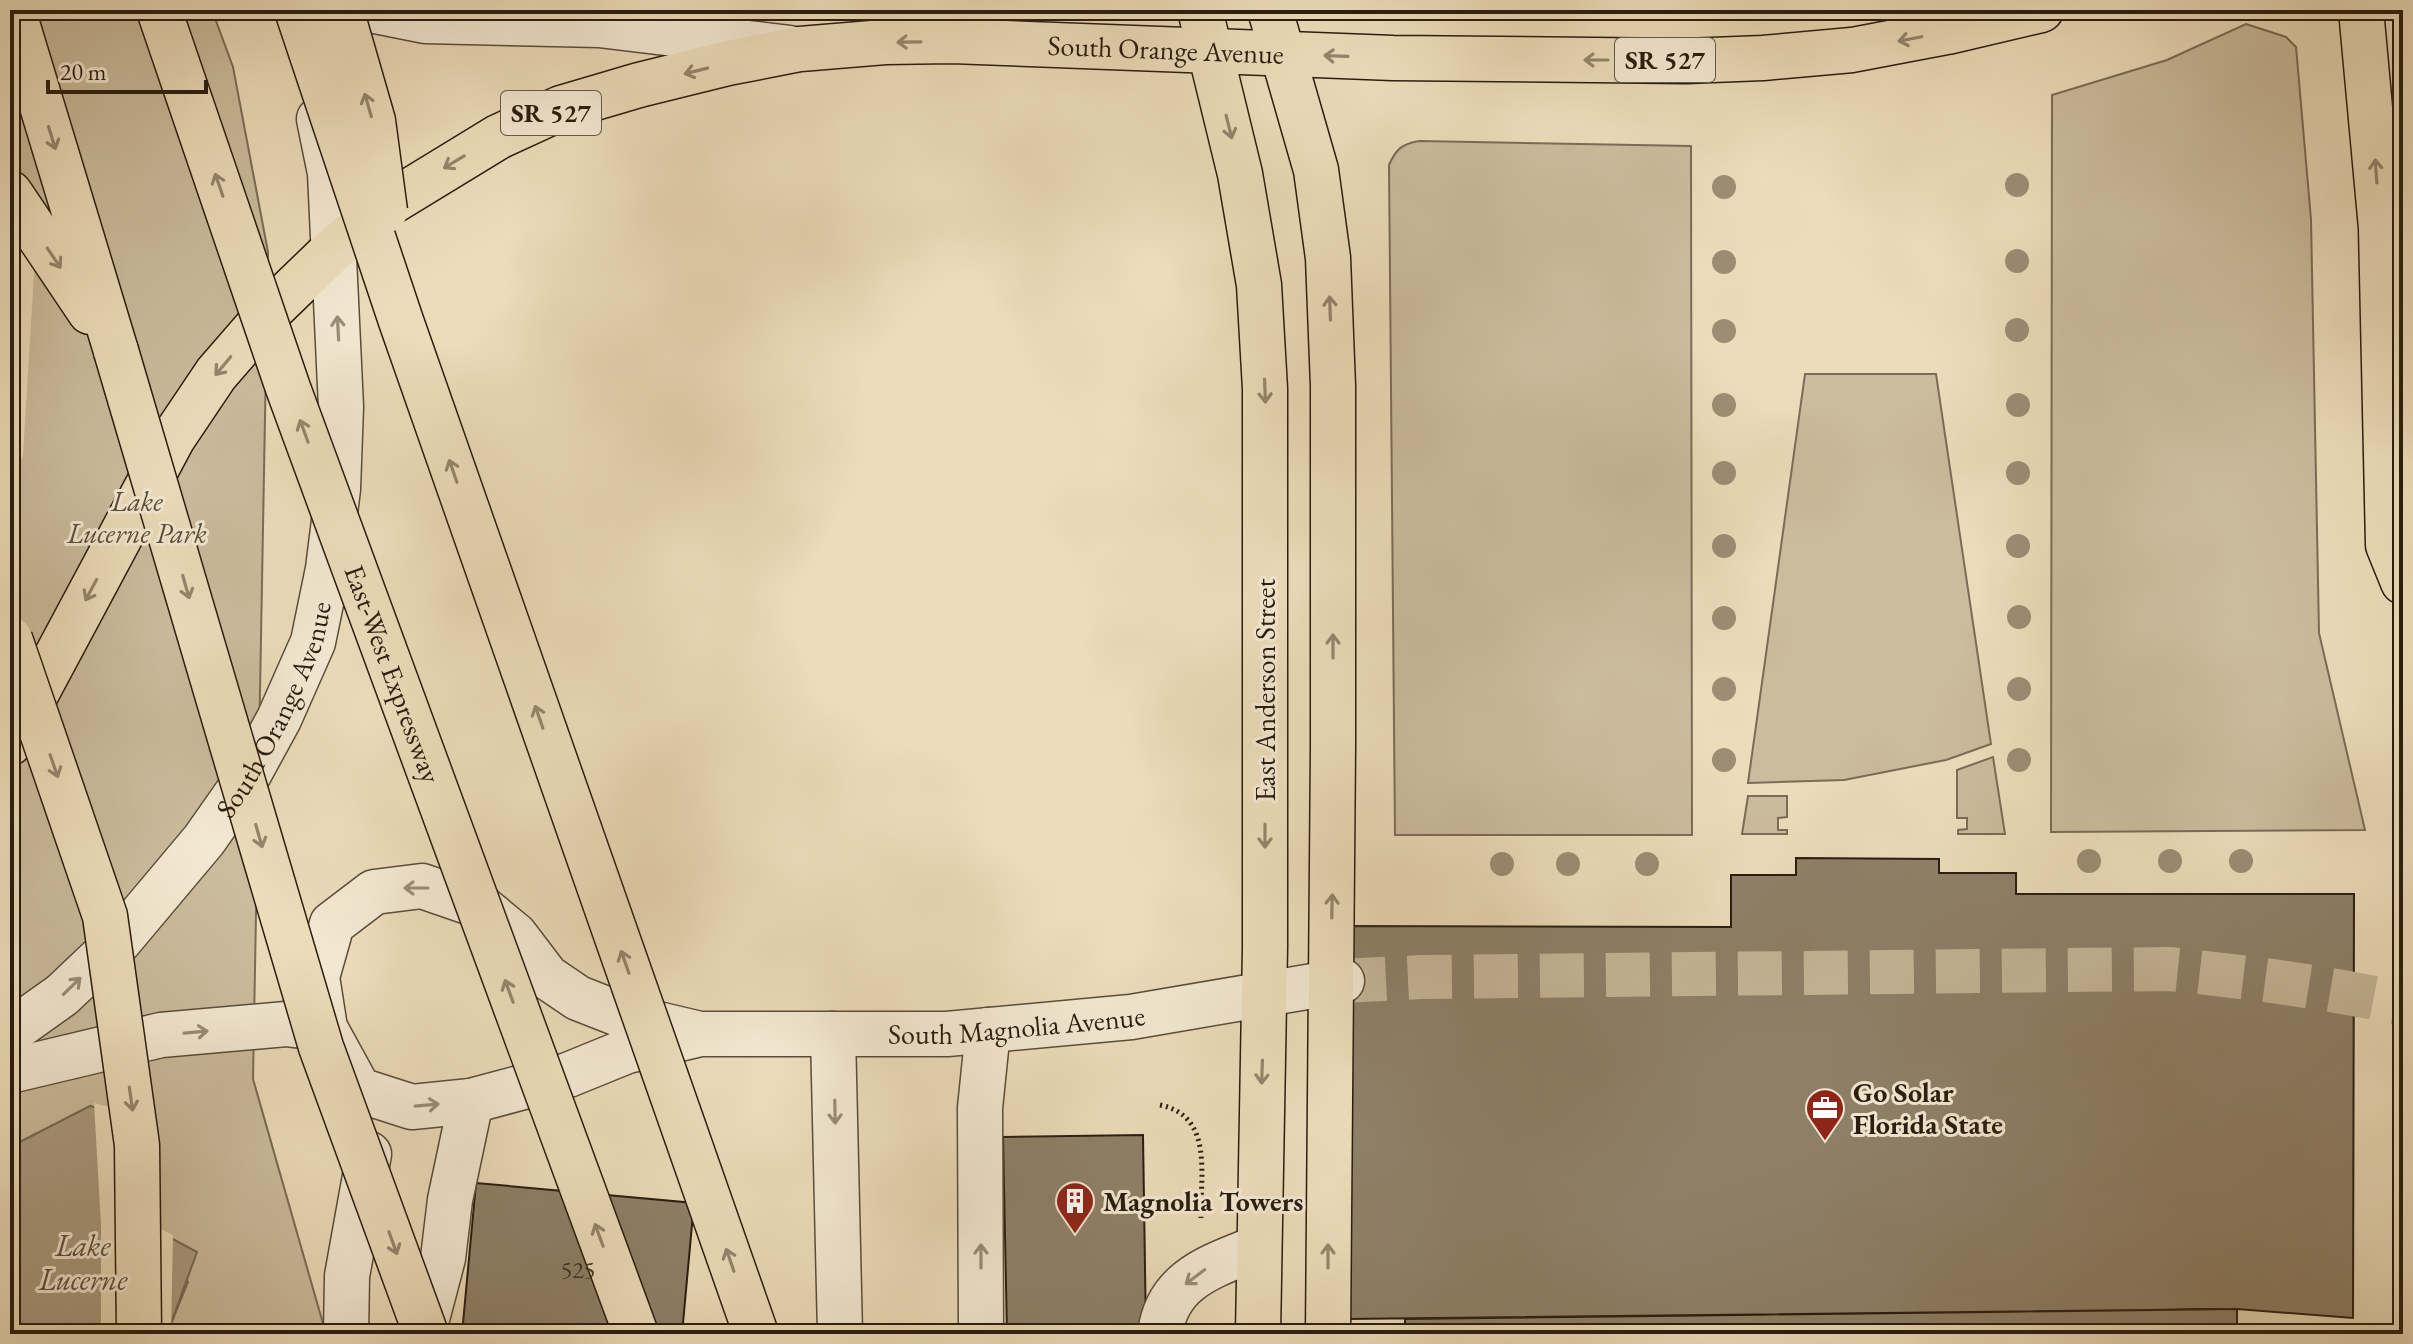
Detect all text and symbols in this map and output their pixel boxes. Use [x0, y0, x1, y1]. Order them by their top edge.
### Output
street label: South Orange Avenue [1047, 27, 1285, 72]
one-way arrow [1898, 32, 1924, 47]
one-way arrow [896, 34, 923, 50]
road number: SR 527 [1615, 38, 1715, 82]
scale bar [48, 44, 206, 94]
one-way arrow [1323, 48, 1350, 63]
one-way arrow [1583, 52, 1610, 68]
text: 20 m [60, 56, 107, 87]
one-way arrow [684, 64, 710, 79]
road number: SR 527 [501, 91, 601, 135]
one-way arrow [360, 93, 375, 119]
one-way arrow [1222, 114, 1237, 140]
one-way arrow [45, 125, 60, 151]
one-way arrow [443, 154, 466, 170]
one-way arrow [2368, 158, 2383, 185]
one-way arrow [210, 173, 225, 198]
one-way arrow [45, 246, 62, 268]
one-way arrow [1323, 295, 1338, 322]
one-way arrow [330, 315, 345, 342]
one-way arrow [214, 356, 232, 376]
one-way arrow [1257, 377, 1273, 404]
one-way arrow [296, 419, 310, 444]
one-way arrow [445, 459, 460, 484]
park label: Lake Lucerne Park [66, 483, 207, 551]
street label: East-West Expressway [337, 560, 450, 789]
one-way arrow [179, 573, 194, 599]
one-way arrow [82, 578, 98, 601]
street label: East Anderson Street [1247, 578, 1283, 802]
street label: South Orange Avenue [207, 598, 339, 825]
one-way arrow [1325, 633, 1341, 660]
one-way arrow [531, 705, 546, 730]
one-way arrow [47, 753, 62, 778]
one-way arrow [1257, 822, 1273, 849]
one-way arrow [252, 823, 267, 849]
one-way arrow [403, 880, 430, 896]
one-way arrow [1324, 893, 1340, 920]
one-way arrow [617, 950, 632, 975]
one-way arrow [62, 976, 82, 995]
one-way arrow [501, 979, 515, 1004]
street label: South Magnolia Avenue [888, 997, 1148, 1052]
one-way arrow [182, 1024, 209, 1039]
one-way arrow [1254, 1058, 1269, 1085]
place label: Go Solar Florida State [1853, 1074, 2003, 1142]
one-way arrow [124, 1086, 139, 1112]
office icon: Go Solar Florida State [1804, 1087, 1846, 1142]
one-way arrow [413, 1098, 440, 1113]
one-way arrow [827, 1098, 843, 1125]
building icon: Magnolia Towers [1054, 1180, 1096, 1235]
place label: Magnolia Towers [1103, 1183, 1303, 1219]
one-way arrow [591, 1223, 605, 1247]
water label: Lake Lucerne [38, 1226, 128, 1299]
one-way arrow [387, 1230, 401, 1254]
one-way arrow [973, 1243, 989, 1270]
one-way arrow [1320, 1243, 1336, 1270]
one-way arrow [721, 1248, 736, 1273]
house number: 525 [561, 1254, 595, 1285]
one-way arrow [1185, 1268, 1206, 1285]

